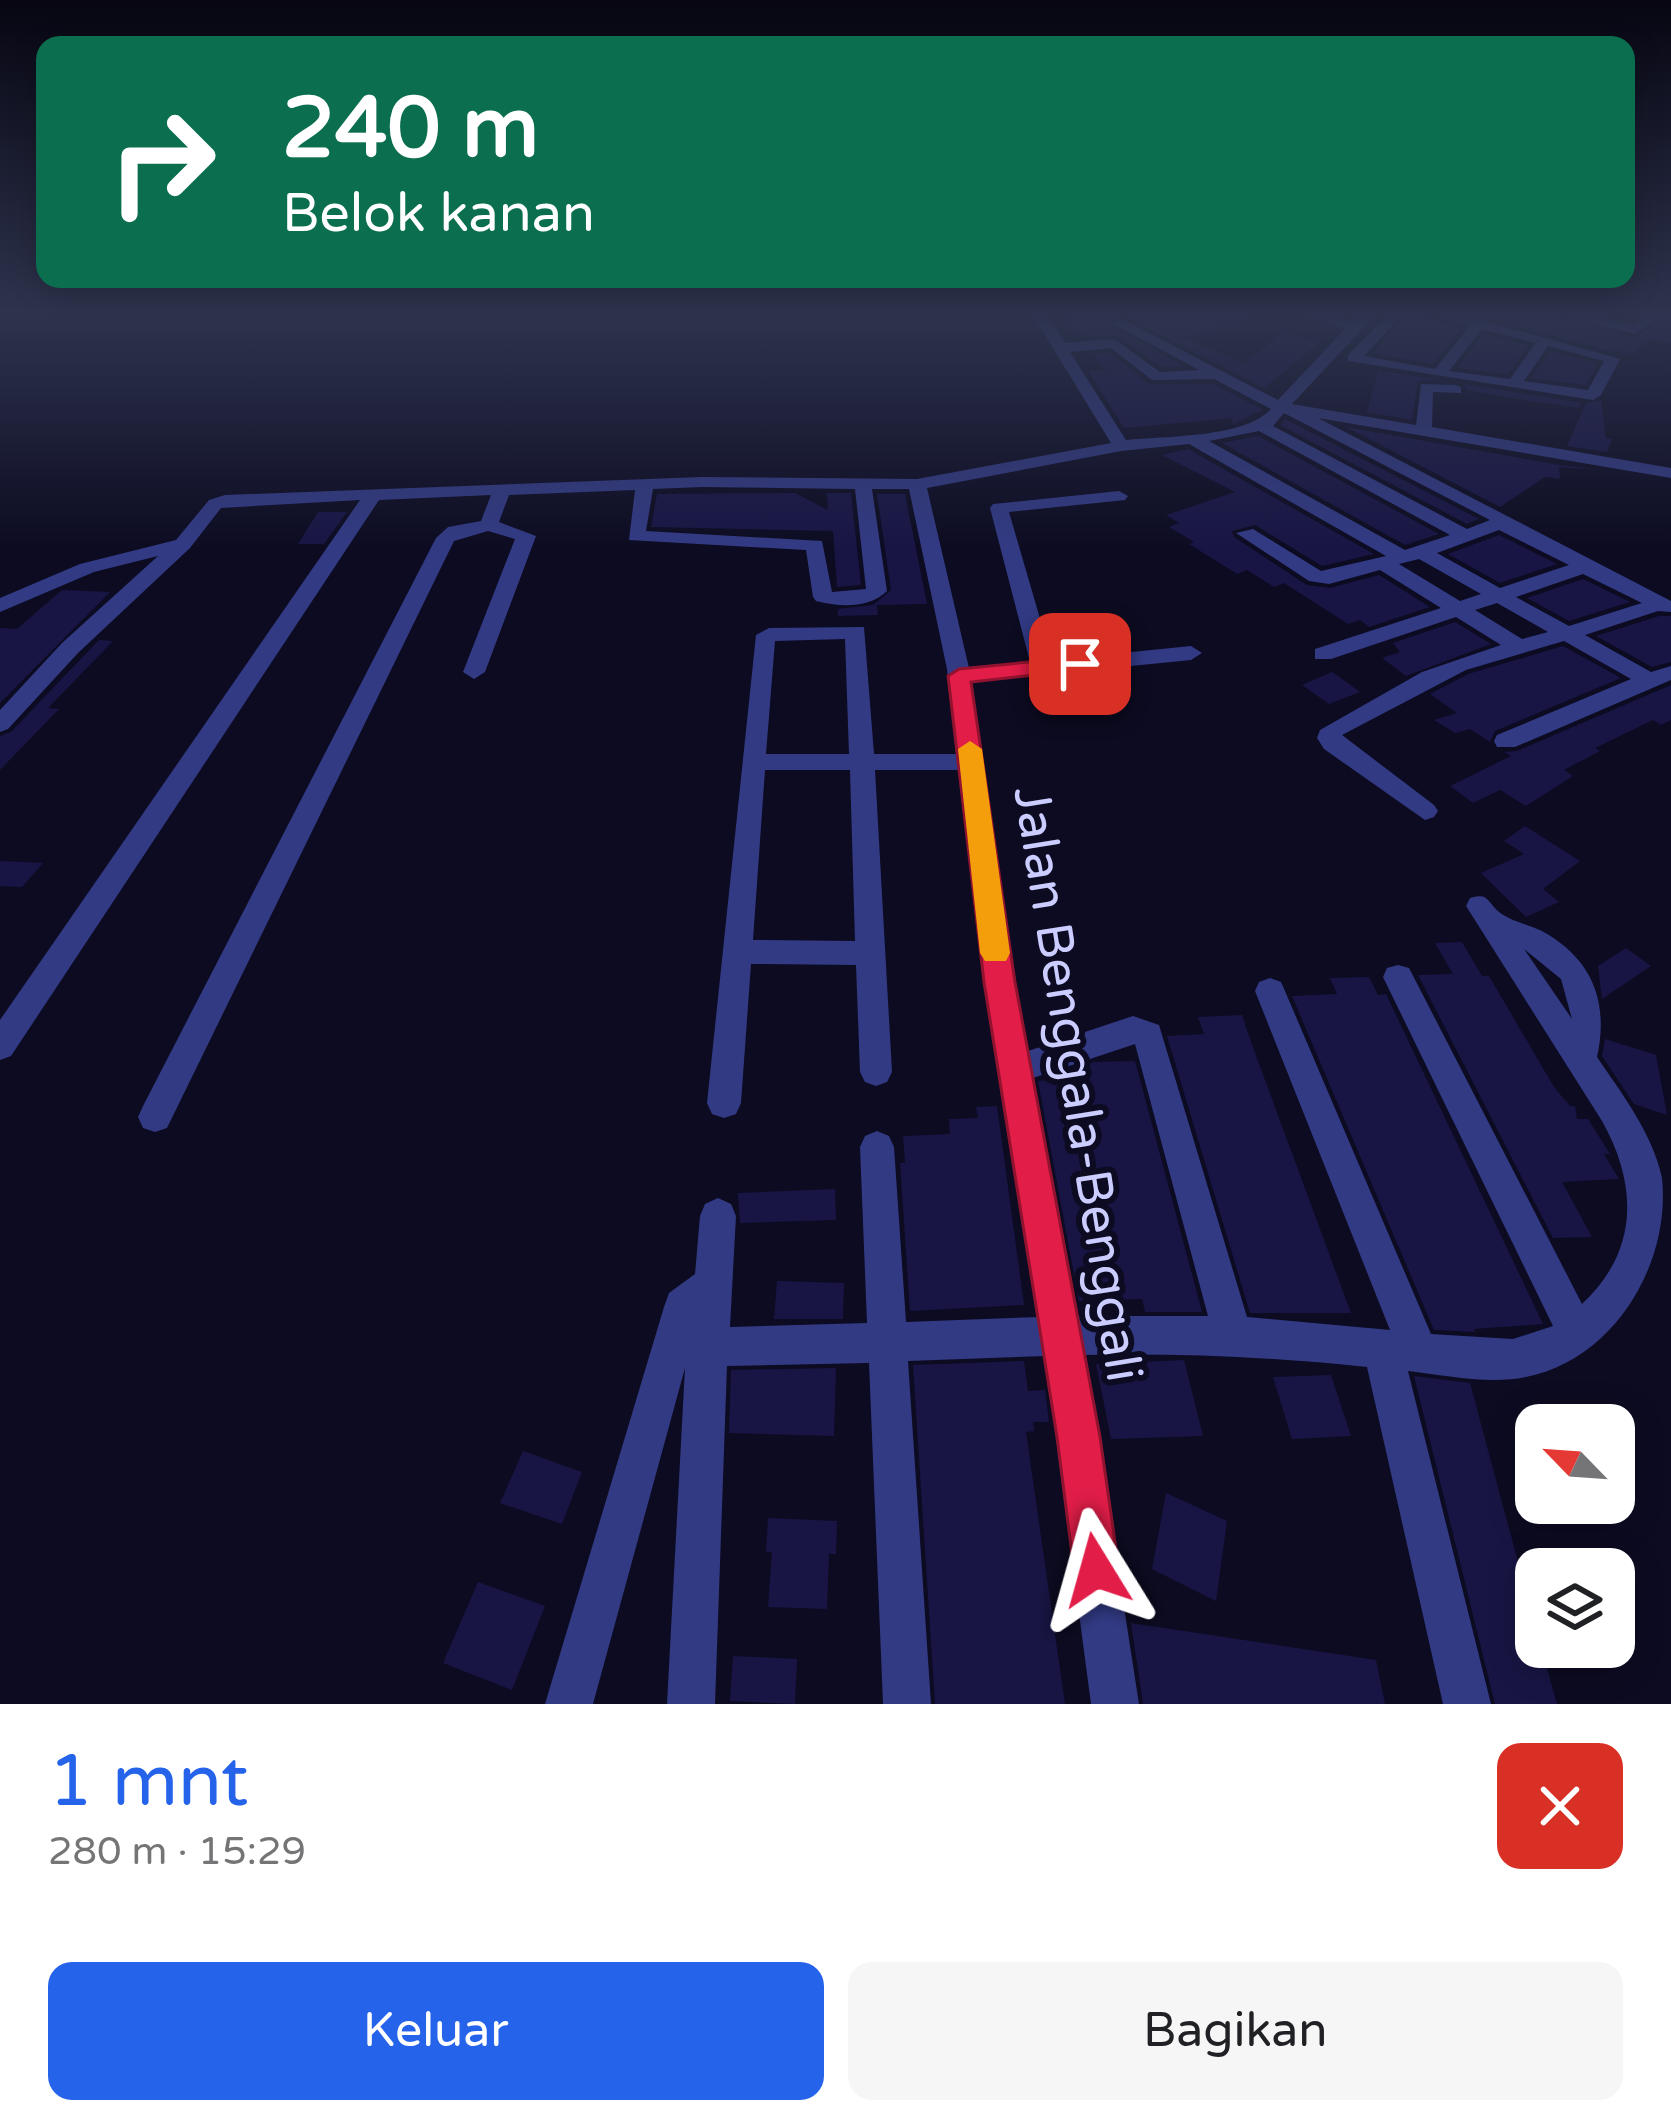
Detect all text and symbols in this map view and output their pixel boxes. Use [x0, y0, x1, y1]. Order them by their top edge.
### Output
text: 240 m [282, 79, 539, 180]
icon: right [84, 84, 240, 240]
text: Belok kanan [282, 181, 595, 246]
pin [1029, 613, 1131, 715]
icon: arrive [1047, 631, 1113, 697]
street label: Jalan Benggala-Benggali [999, 782, 1155, 1386]
north arrow [1515, 1404, 1635, 1524]
map controls [1515, 1404, 1635, 1668]
position arrow [1033, 1507, 1159, 1633]
button: layers [1515, 1548, 1635, 1668]
text: 1 mnt [48, 1739, 249, 1826]
button: close [1497, 1743, 1623, 1869]
text: 280 m · 15:29 [48, 1828, 306, 1875]
button: Keluar [48, 1962, 824, 2100]
button: Bagikan [848, 1962, 1623, 2100]

